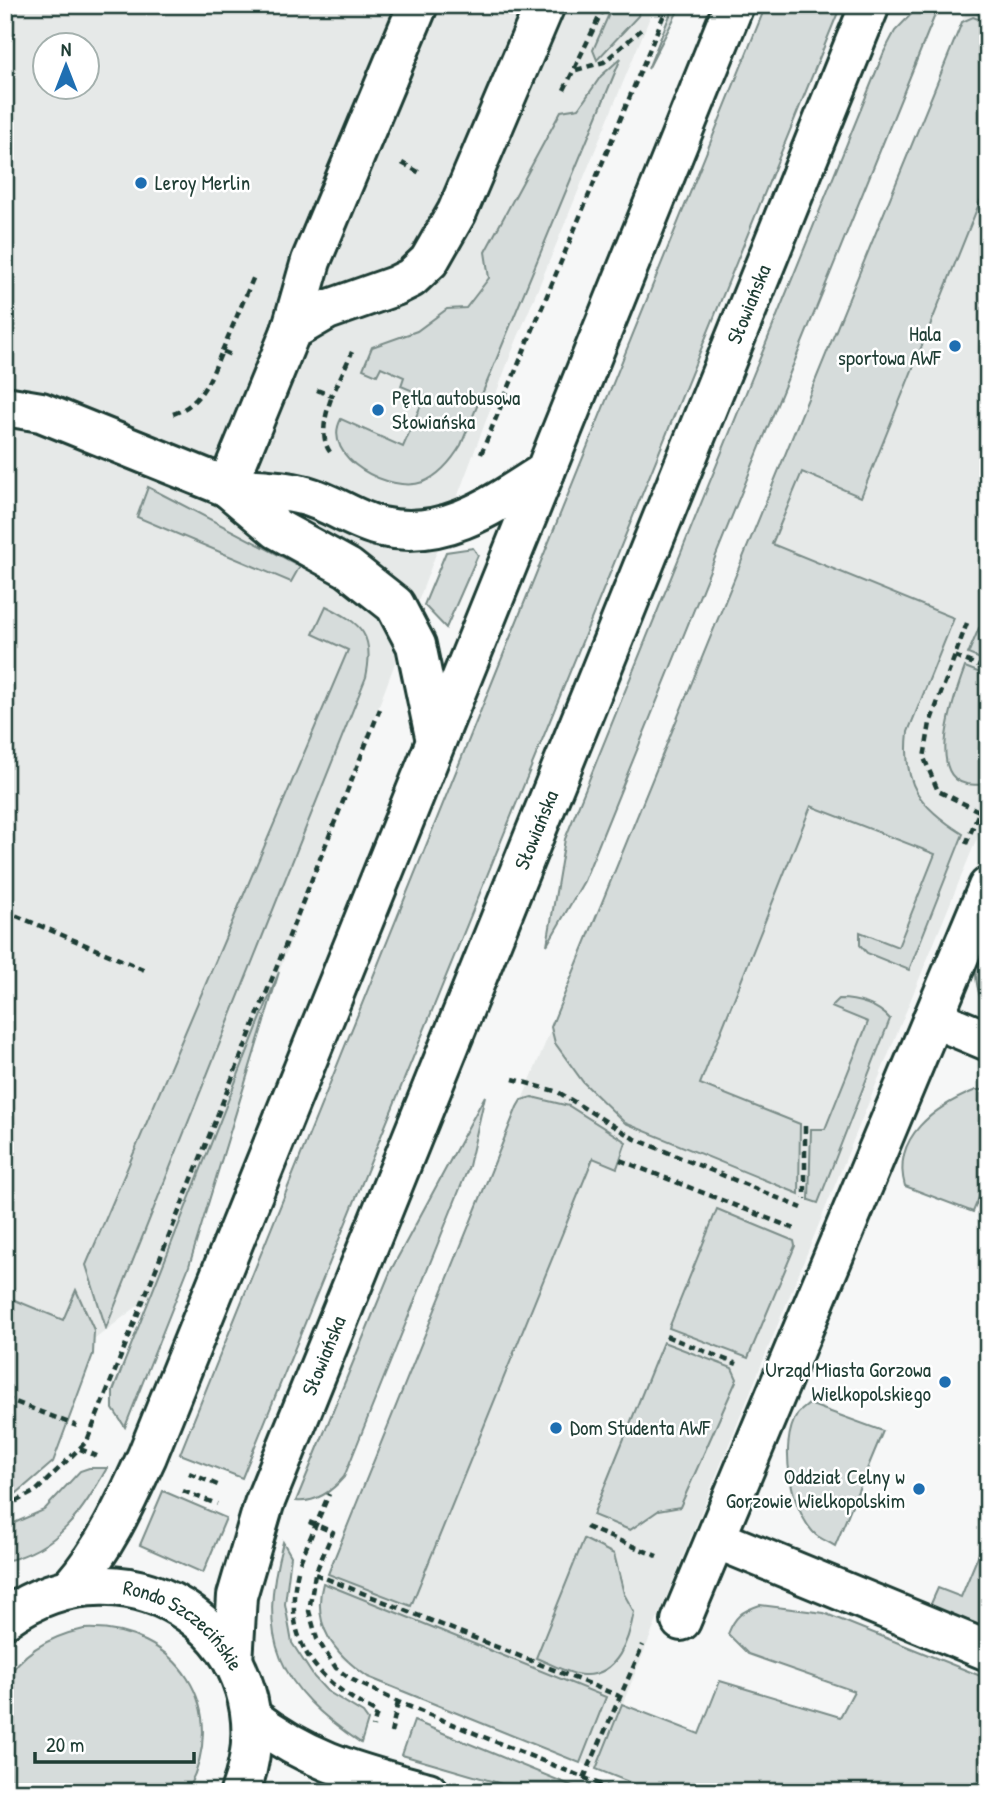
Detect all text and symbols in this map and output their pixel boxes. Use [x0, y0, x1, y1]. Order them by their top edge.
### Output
north arrow [32, 32, 102, 102]
text: N [61, 36, 71, 62]
place label: Leroy Merlin [155, 168, 250, 197]
marker: Leroy Merlin [133, 175, 149, 191]
street label: Słowiańska [719, 260, 778, 348]
place label: Hala sportowa AWF [838, 319, 942, 372]
marker: Hala sportowa AWF [947, 338, 963, 354]
place label: Pętla autobusowa Słowiańska [392, 383, 520, 436]
marker: Pętla autobusowa Słowiańska [370, 402, 386, 418]
street label: Słowiańska [507, 786, 565, 874]
street label: Słowiańska [294, 1311, 353, 1400]
place label: Urząd Miasta Gorzowa Wielkopolskiego [765, 1355, 931, 1408]
marker: Urząd Miasta Gorzowa Wielkopolskiego [937, 1374, 953, 1390]
place label: Dom Studenta AWF [570, 1413, 711, 1442]
marker: Dom Studenta AWF [548, 1420, 564, 1436]
place label: Oddział Celny w Gorzowie Wielkopolskim [726, 1462, 905, 1515]
marker: Oddział Celny w Gorzowie Wielkopolskim [911, 1481, 927, 1497]
street label: Rondo Szczecińskie [121, 1573, 250, 1675]
scale bar [35, 1720, 194, 1764]
text: 20 m [46, 1730, 84, 1759]

